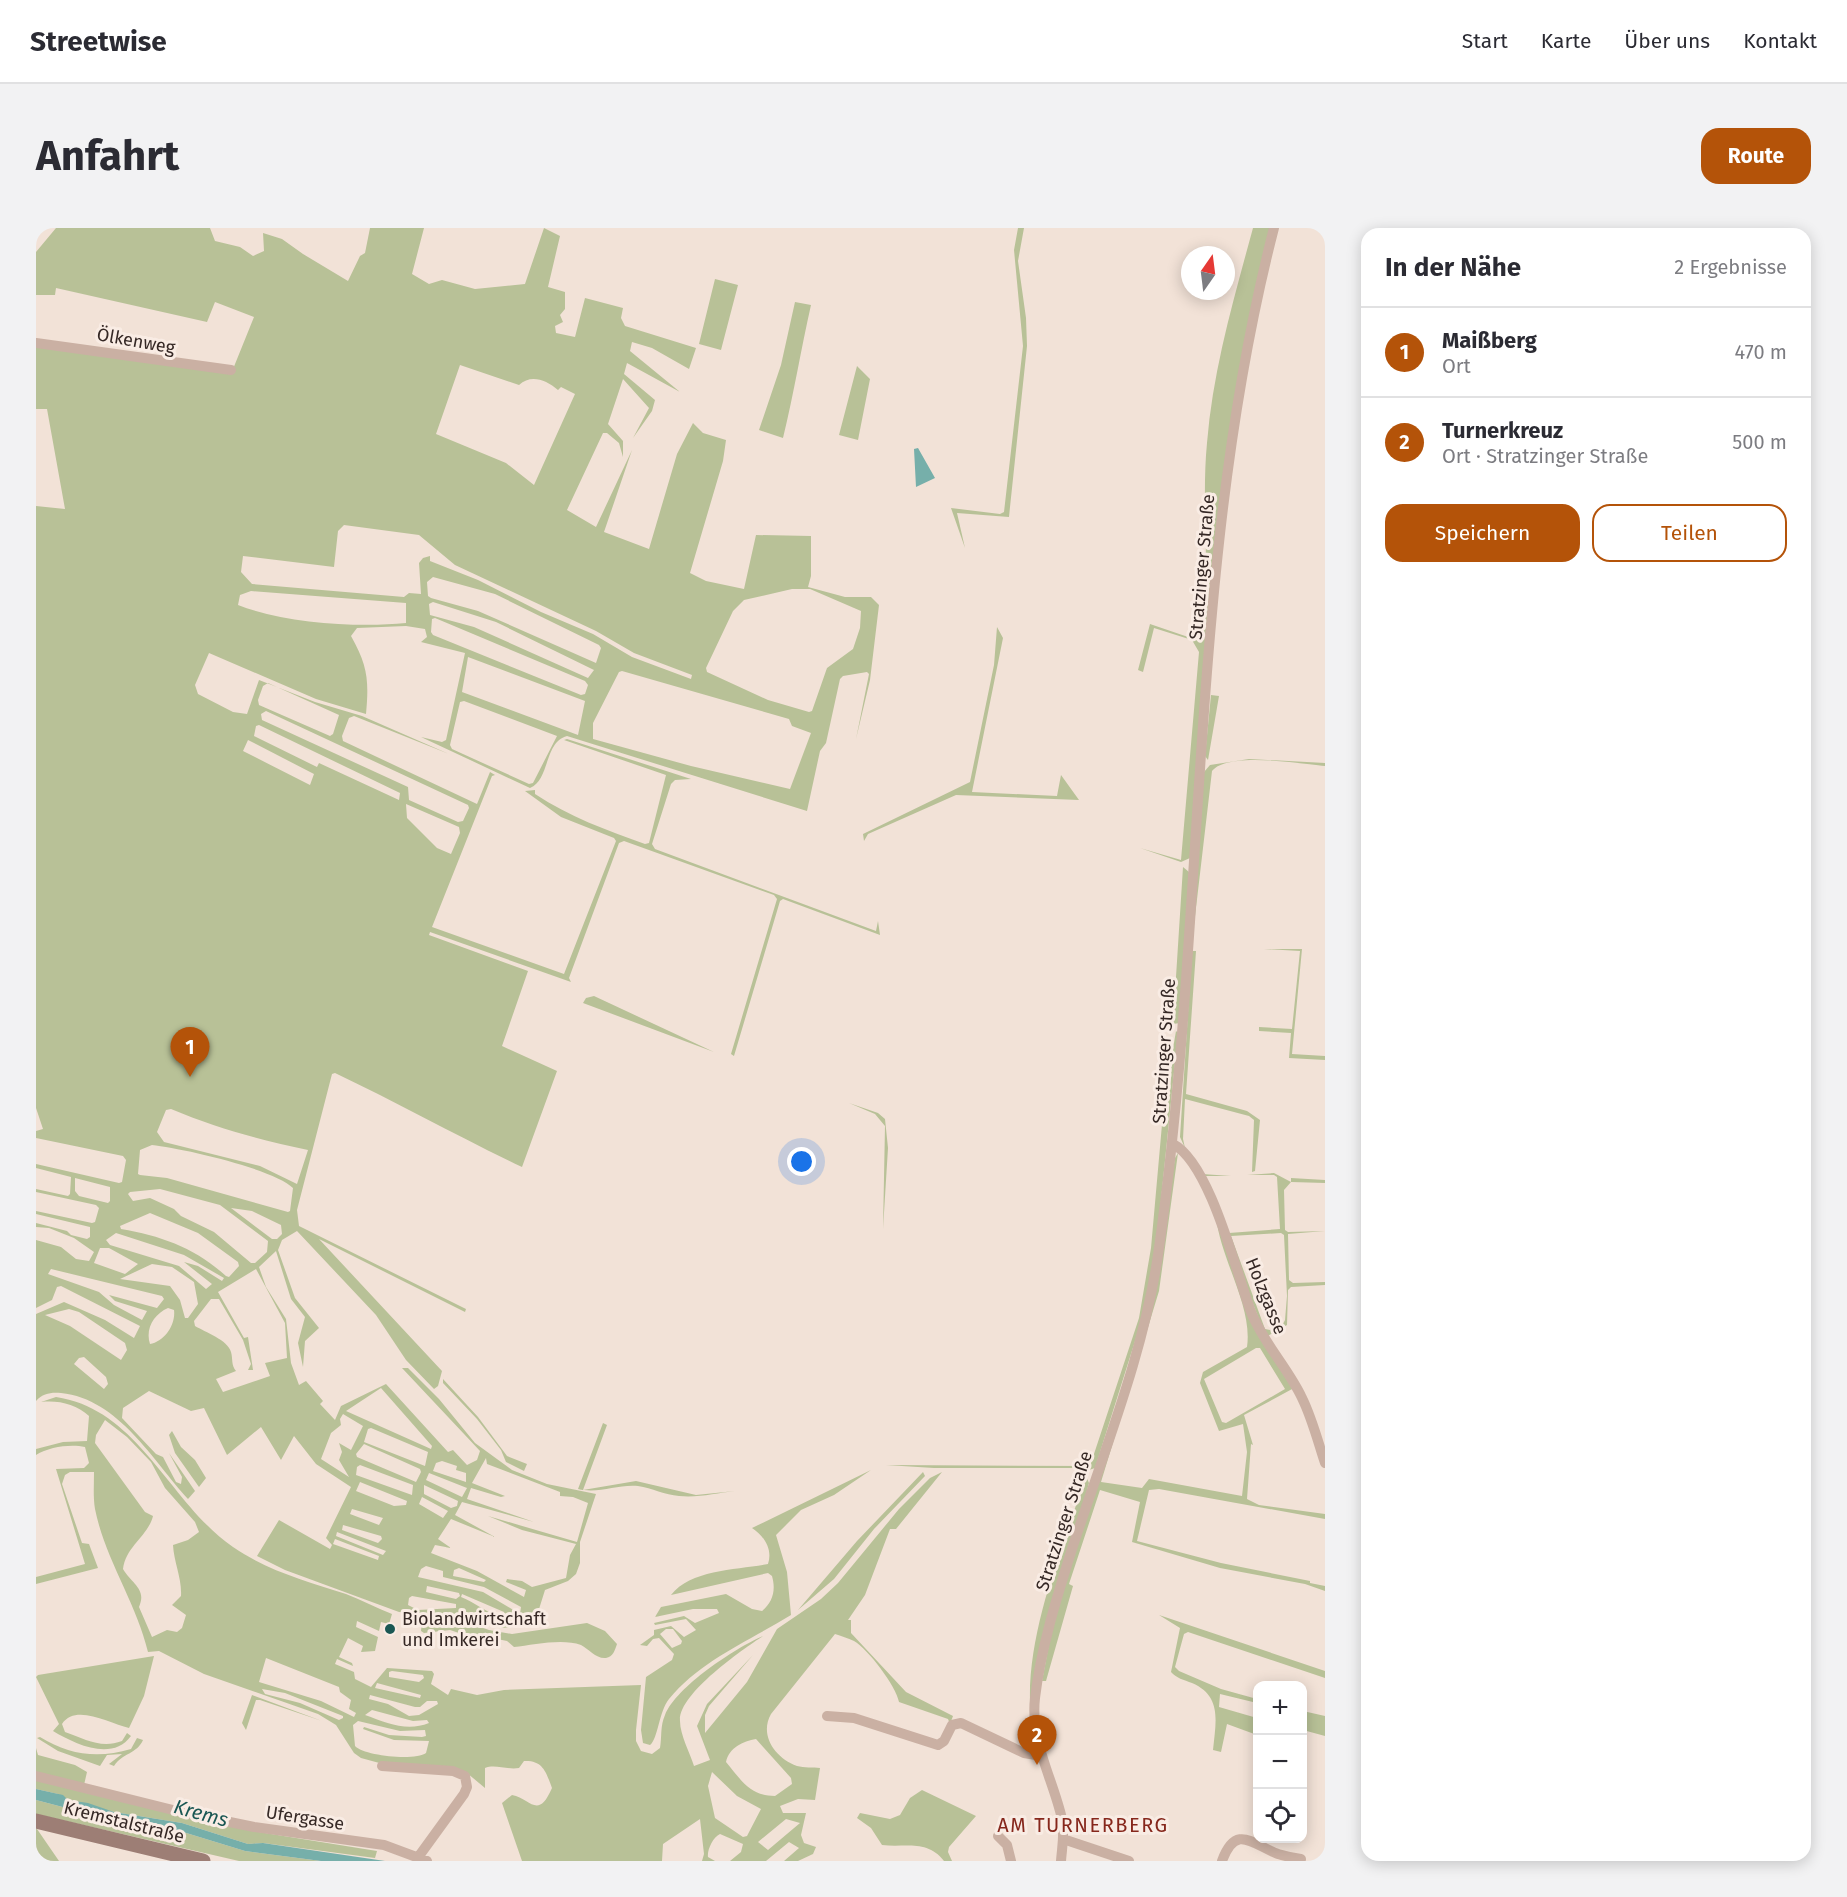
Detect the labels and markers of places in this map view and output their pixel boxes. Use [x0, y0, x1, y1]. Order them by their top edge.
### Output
pin: 1 [170, 1028, 210, 1077]
place label: Biolandwirtschaft und Imkerei [402, 1608, 547, 1651]
marker: Biolandwirtschaft und Imkerei [383, 1622, 397, 1636]
pin: 2 [1018, 1716, 1056, 1765]

